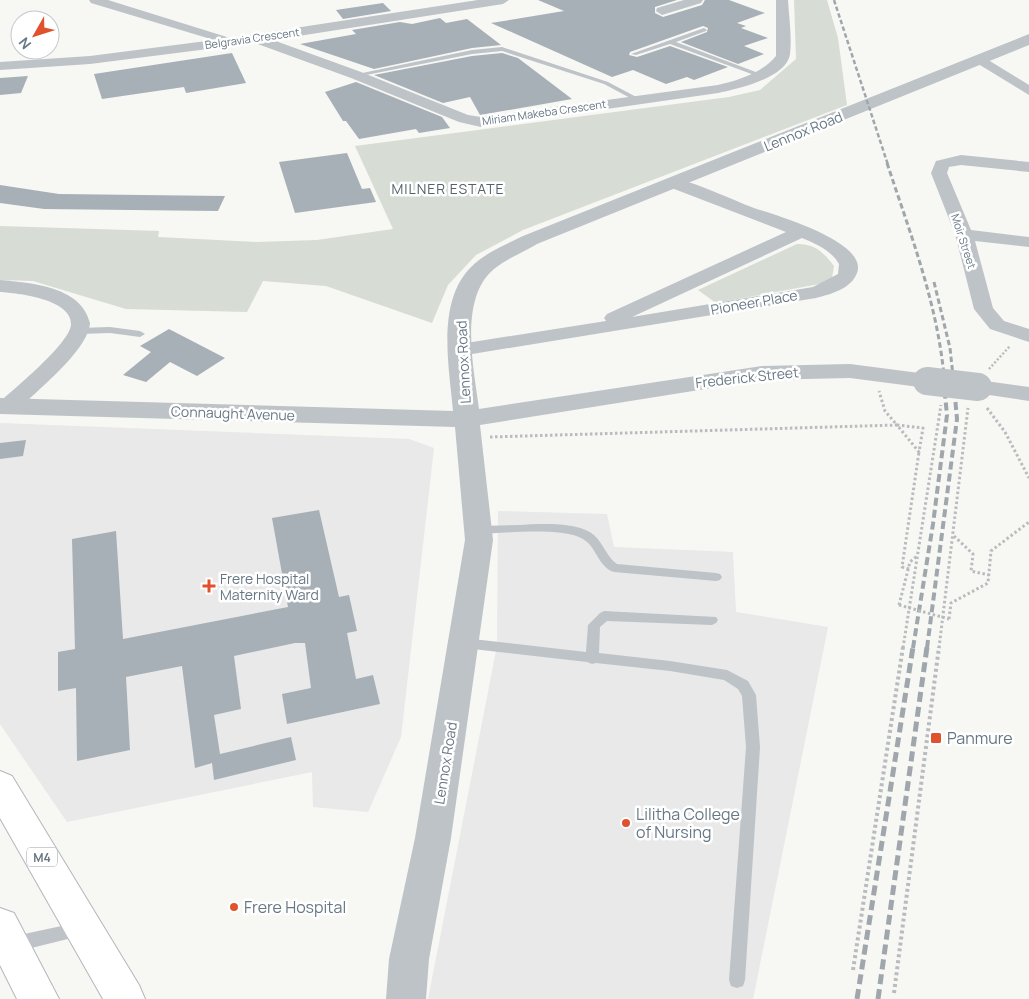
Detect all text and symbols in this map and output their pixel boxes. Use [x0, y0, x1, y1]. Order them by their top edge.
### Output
north arrow [10, 10, 60, 60]
street label: Belgravia Crescent [204, 24, 300, 52]
text: N [14, 34, 35, 53]
street label: Miriam Makeba Crescent [481, 96, 607, 128]
street label: Lennox Road [761, 107, 845, 155]
district label: MILNER ESTATE [391, 179, 505, 198]
street label: Moir Street [948, 212, 980, 270]
street label: Pioneer Place [709, 285, 799, 319]
street label: Lennox Road [451, 320, 475, 404]
street label: Frederick Street [695, 362, 800, 392]
street label: Connaught Avenue [171, 401, 295, 425]
place label: Frere Hospital Maternity Ward [220, 569, 319, 604]
marker: Frere Hospital Maternity Ward [202, 579, 216, 593]
street label: Lennox Road [429, 720, 461, 806]
place label: Panmure [947, 727, 1013, 749]
marker: Panmure [929, 731, 943, 745]
place label: Lilitha College of Nursing [636, 803, 740, 843]
marker: Lilitha College of Nursing [620, 817, 632, 829]
road number: M4 [27, 848, 57, 866]
place label: Frere Hospital [244, 896, 346, 918]
marker: Frere Hospital [228, 901, 240, 913]

